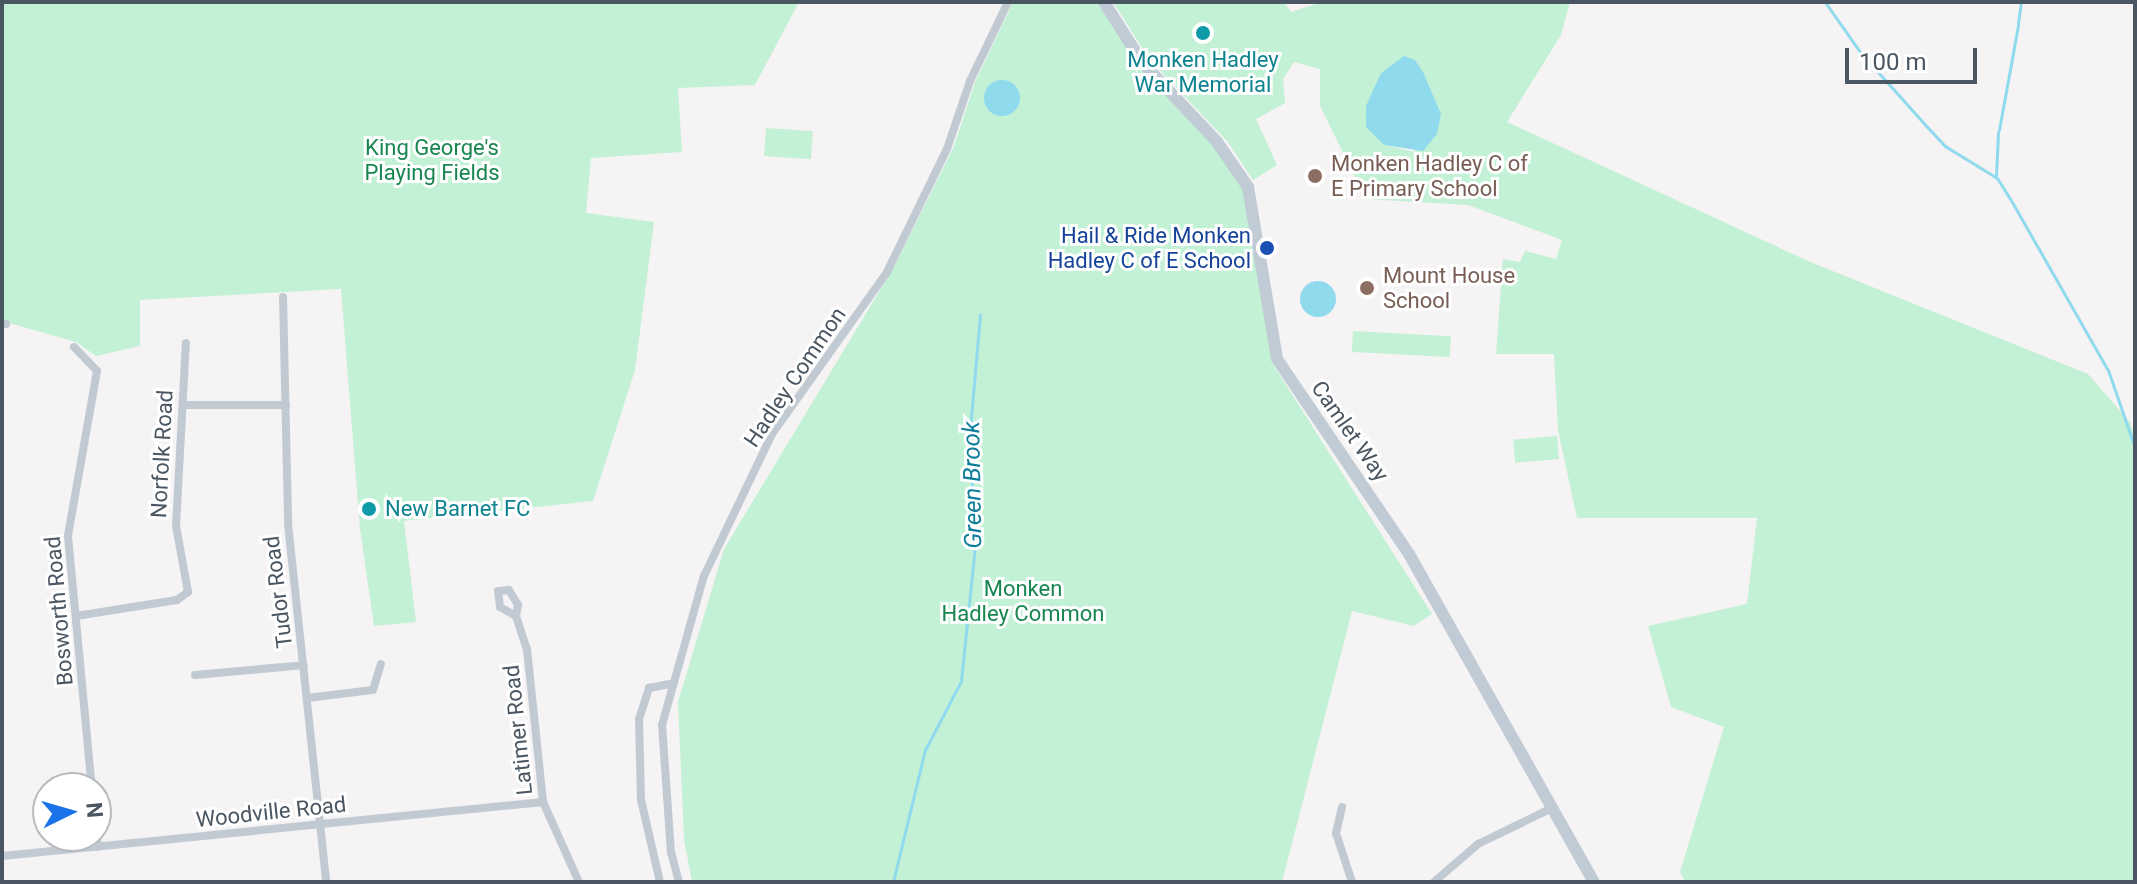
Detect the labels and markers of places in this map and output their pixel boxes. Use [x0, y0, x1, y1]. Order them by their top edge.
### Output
marker: Monken Hadley War Memorial [1194, 24, 1212, 42]
place label: Monken Hadley War Memorial [1127, 46, 1279, 98]
place label: Monken Hadley C of E Primary School [1331, 150, 1528, 202]
marker: Monken Hadley C of E Primary School [1306, 167, 1324, 185]
place label: Hail & Ride Monken Hadley C of E School [1048, 222, 1251, 274]
marker: Hail & Ride Monken Hadley C of E School [1258, 239, 1276, 257]
place label: Mount House School [1383, 262, 1515, 314]
marker: Mount House School [1358, 279, 1376, 297]
place label: New Barnet FC [385, 496, 530, 522]
marker: New Barnet FC [360, 500, 378, 518]

